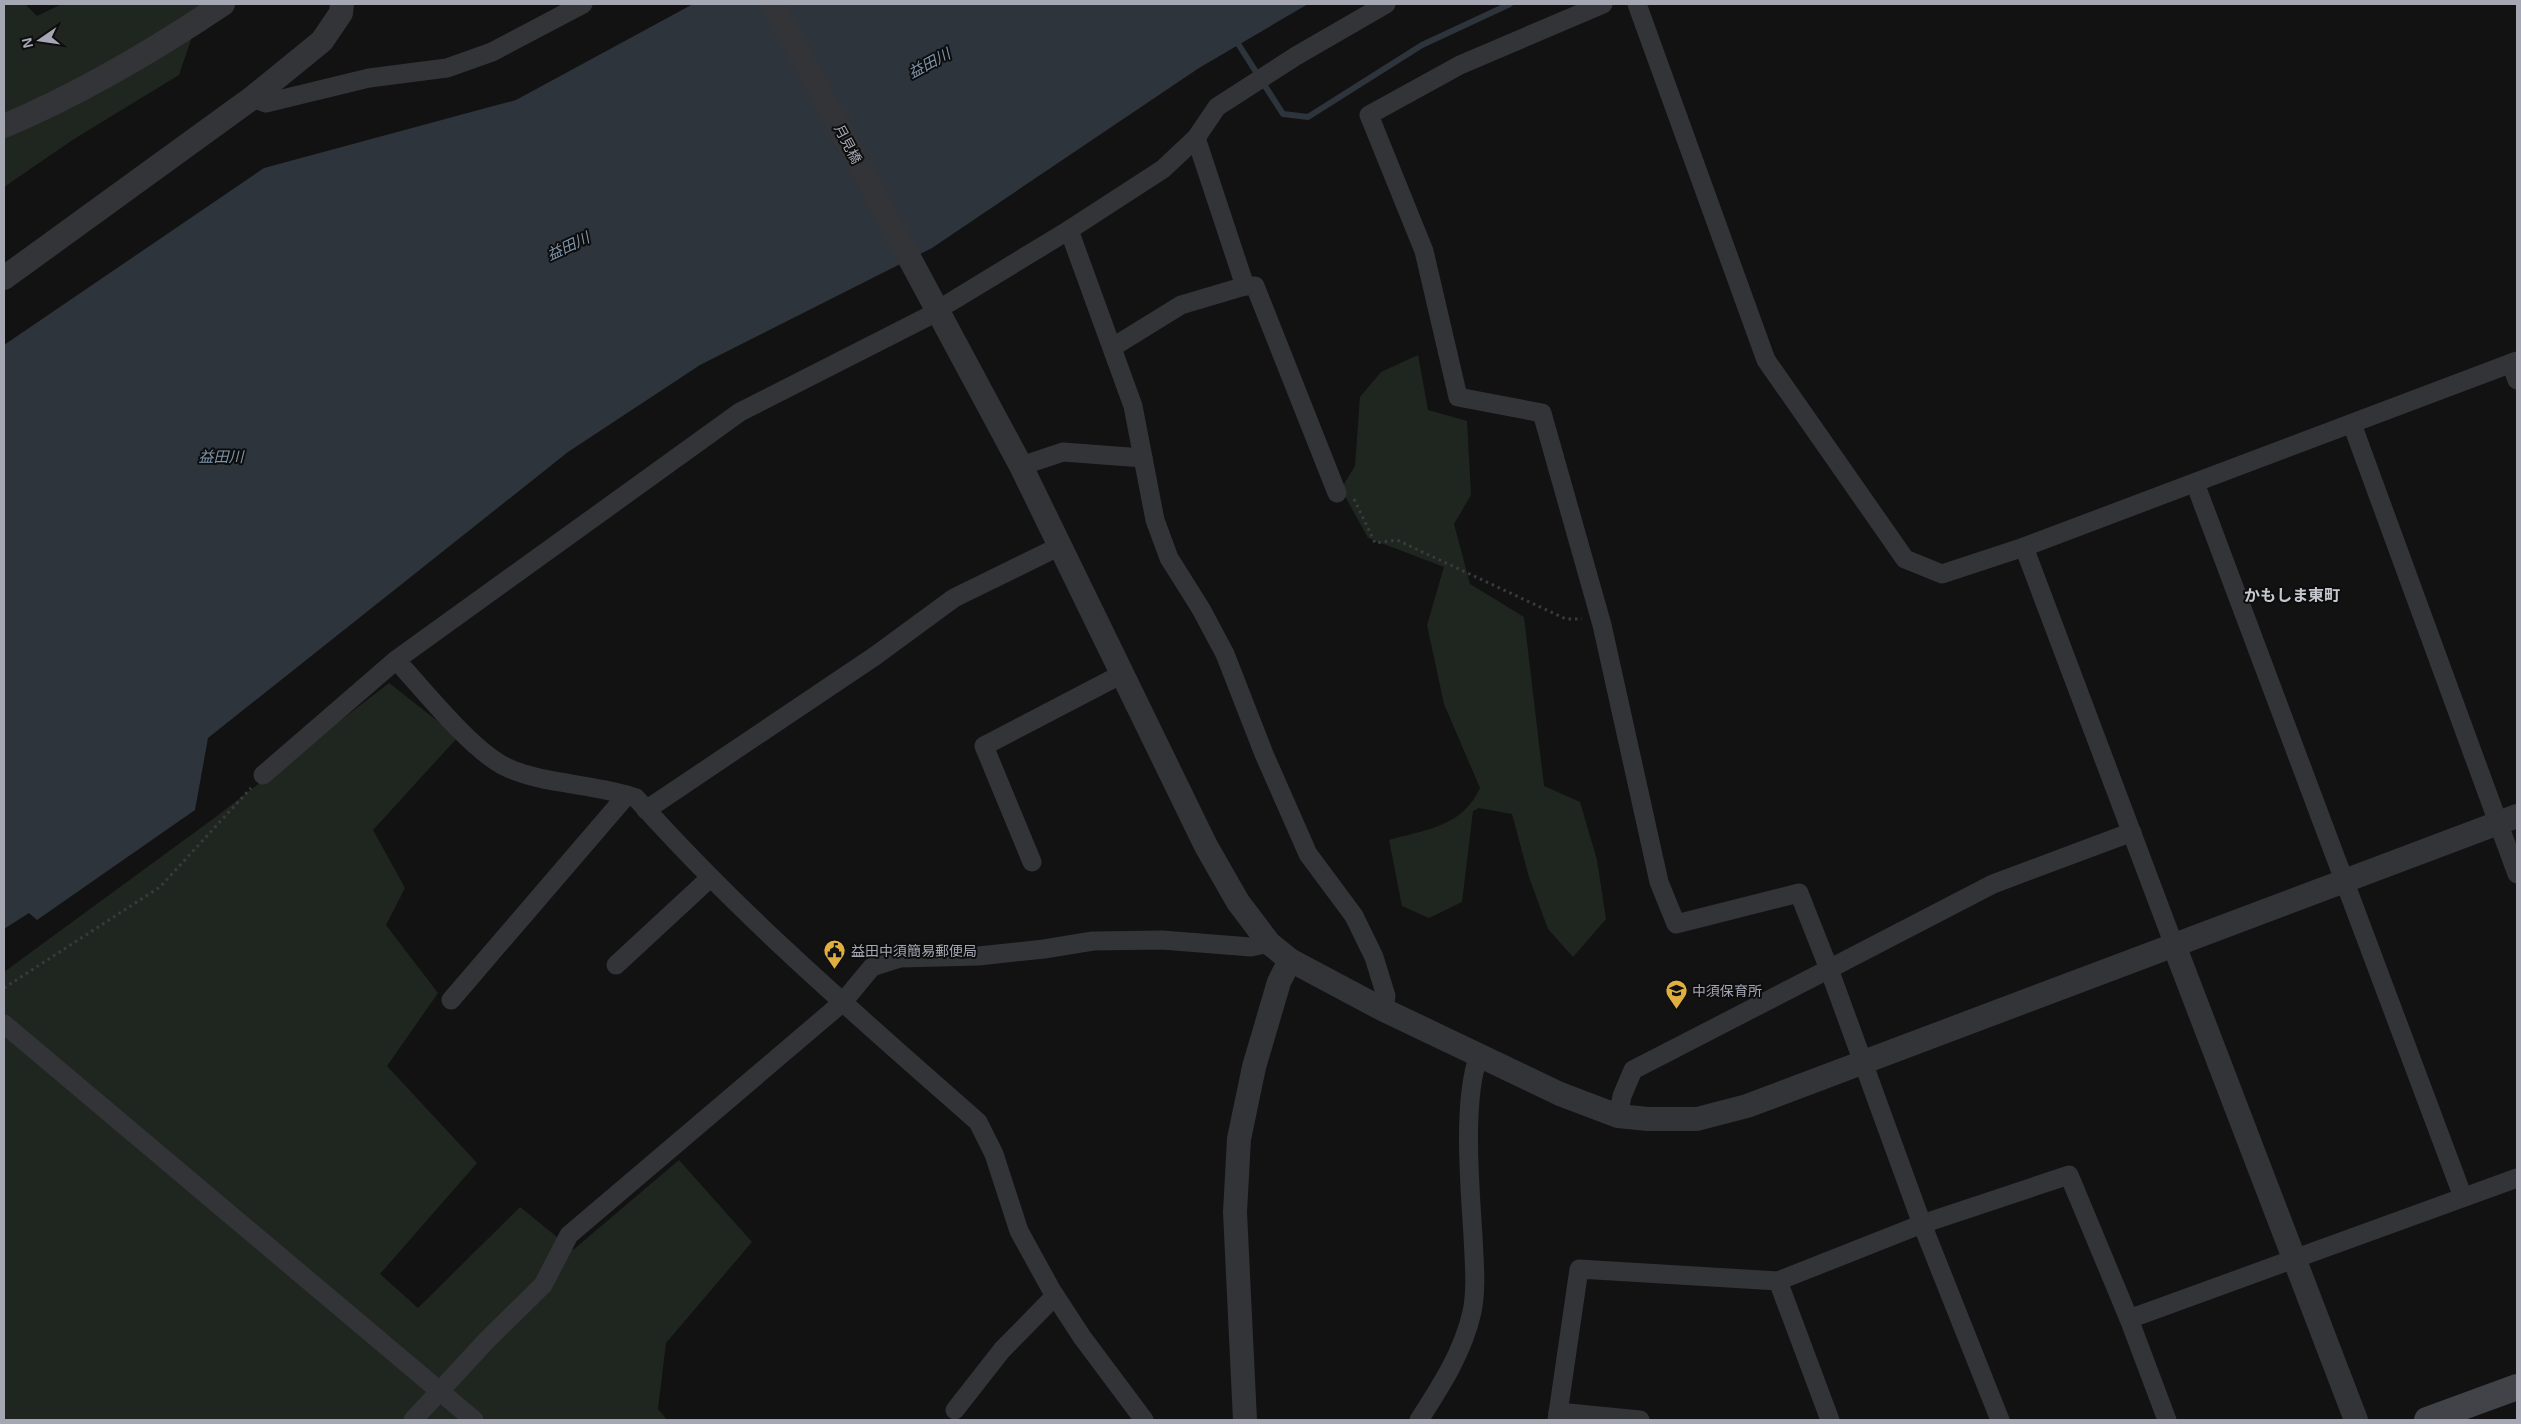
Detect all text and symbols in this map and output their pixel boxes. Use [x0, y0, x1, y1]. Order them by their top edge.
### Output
north arrow [15, 15, 65, 65]
text: N [18, 36, 36, 50]
water label: 益田川 [905, 44, 955, 81]
street label: 月見橋 [831, 122, 865, 166]
water label: 益田川 [544, 228, 594, 263]
water label: 益田川 [198, 448, 245, 465]
district label: かもしま東町 [2244, 587, 2340, 604]
public building icon: 益田中須簡易郵便局 [823, 939, 847, 970]
place label: 益田中須簡易郵便局 [851, 943, 977, 959]
school or university icon: 中須保育所 [1664, 979, 1688, 1010]
place label: 中須保育所 [1692, 983, 1762, 999]

